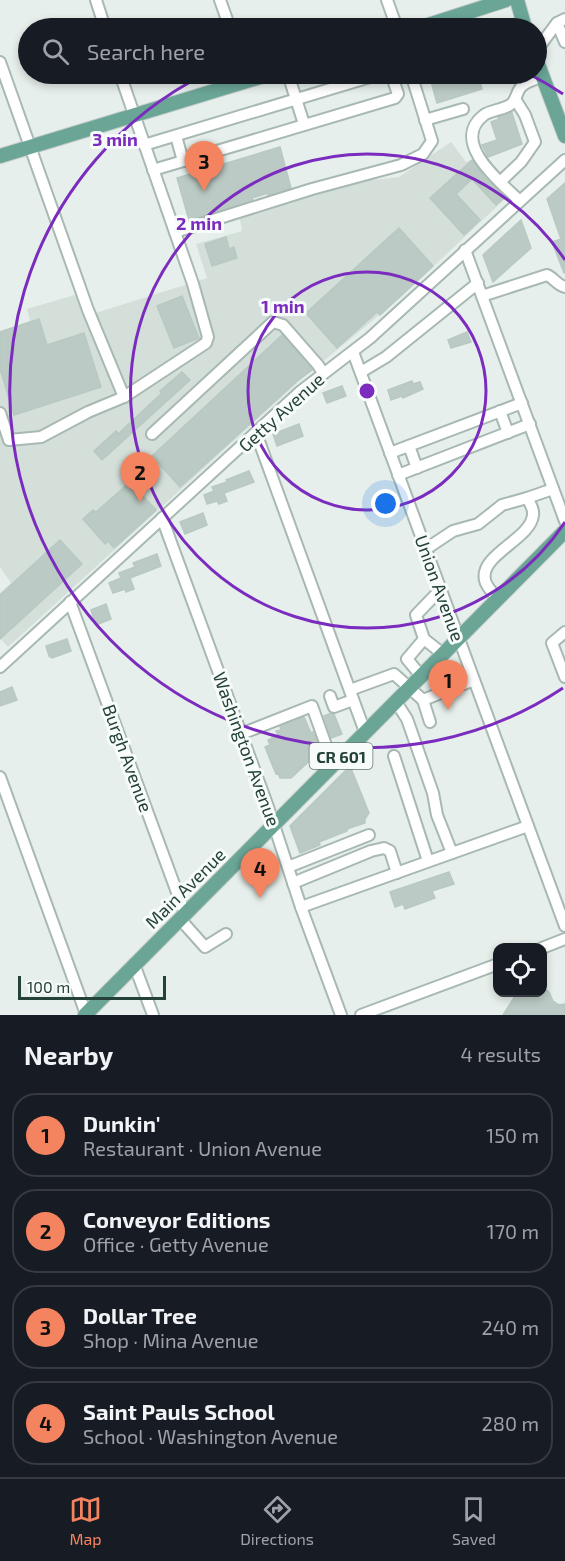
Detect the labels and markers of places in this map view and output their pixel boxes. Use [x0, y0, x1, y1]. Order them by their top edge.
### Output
pin: 3 [184, 142, 224, 191]
centre of rings [357, 381, 377, 401]
pin: 2 [120, 452, 160, 502]
pin: 1 [428, 660, 468, 710]
pin: 4 [240, 848, 280, 898]

